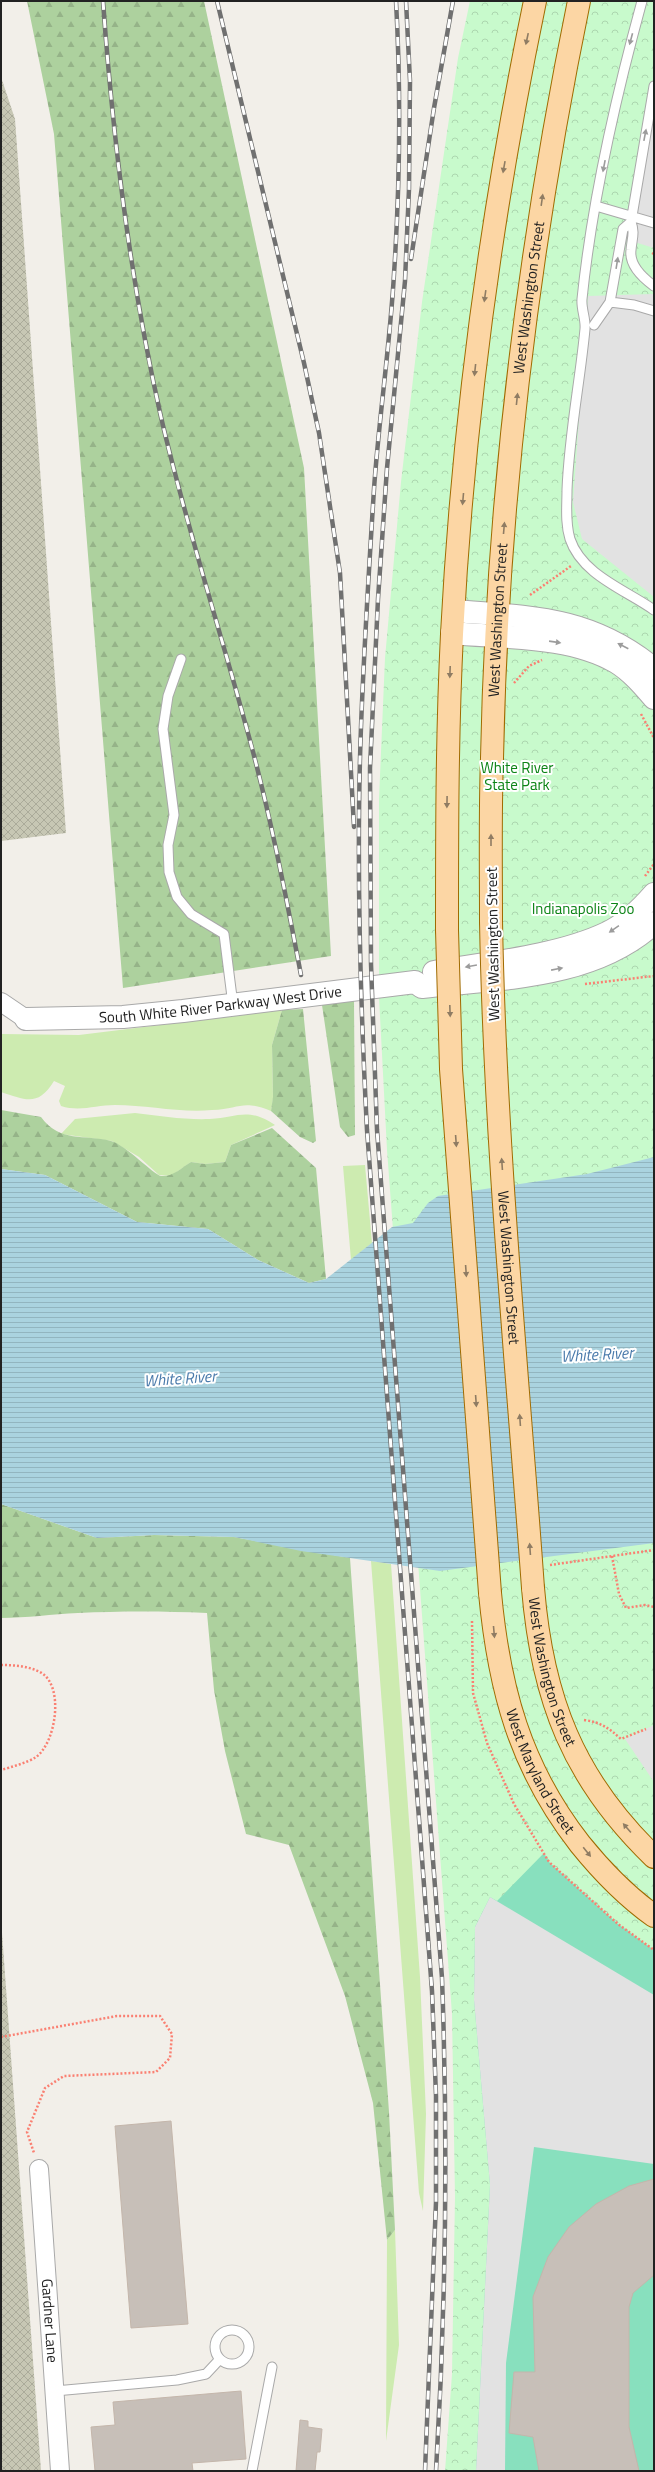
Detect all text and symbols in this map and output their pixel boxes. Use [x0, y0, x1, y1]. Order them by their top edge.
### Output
one-way arrow [628, 32, 634, 45]
one-way arrow [524, 33, 530, 45]
one-way arrow [643, 129, 649, 141]
one-way arrow [601, 160, 607, 172]
one-way arrow [501, 161, 507, 173]
one-way arrow [539, 194, 545, 206]
street label: West Washington Street [507, 219, 550, 375]
one-way arrow [615, 257, 621, 270]
one-way arrow [482, 290, 488, 302]
one-way arrow [472, 364, 478, 376]
one-way arrow [513, 393, 520, 405]
one-way arrow [460, 493, 466, 506]
one-way arrow [501, 522, 508, 534]
street label: West Washington Street [482, 542, 513, 698]
one-way arrow [549, 639, 561, 645]
one-way arrow [617, 643, 629, 649]
one-way arrow [447, 666, 454, 678]
park label: White River State Park [480, 756, 554, 796]
one-way arrow [444, 796, 450, 809]
one-way arrow [488, 833, 494, 846]
street label: West Washington Street [480, 866, 505, 1021]
park label: Indianapolis Zoo [532, 897, 634, 920]
one-way arrow [609, 925, 619, 933]
one-way arrow [465, 963, 477, 969]
one-way arrow [551, 966, 563, 972]
street label: South White River Parkway West Drive [99, 979, 343, 1028]
one-way arrow [446, 1005, 453, 1017]
one-way arrow [453, 1135, 460, 1147]
one-way arrow [499, 1158, 506, 1170]
street label: West Washington Street [492, 1190, 526, 1346]
one-way arrow [462, 1265, 469, 1277]
water label: White River [560, 1340, 636, 1368]
water label: White River [143, 1363, 219, 1392]
one-way arrow [472, 1395, 479, 1407]
one-way arrow [517, 1414, 524, 1426]
one-way arrow [526, 1543, 533, 1555]
street label: West Washington Street [523, 1596, 583, 1751]
one-way arrow [490, 1626, 497, 1638]
street label: West Maryland Street [500, 1706, 581, 1839]
one-way arrow [623, 1824, 632, 1833]
one-way arrow [582, 1846, 591, 1857]
street label: Gardner Lane [36, 2278, 64, 2363]

